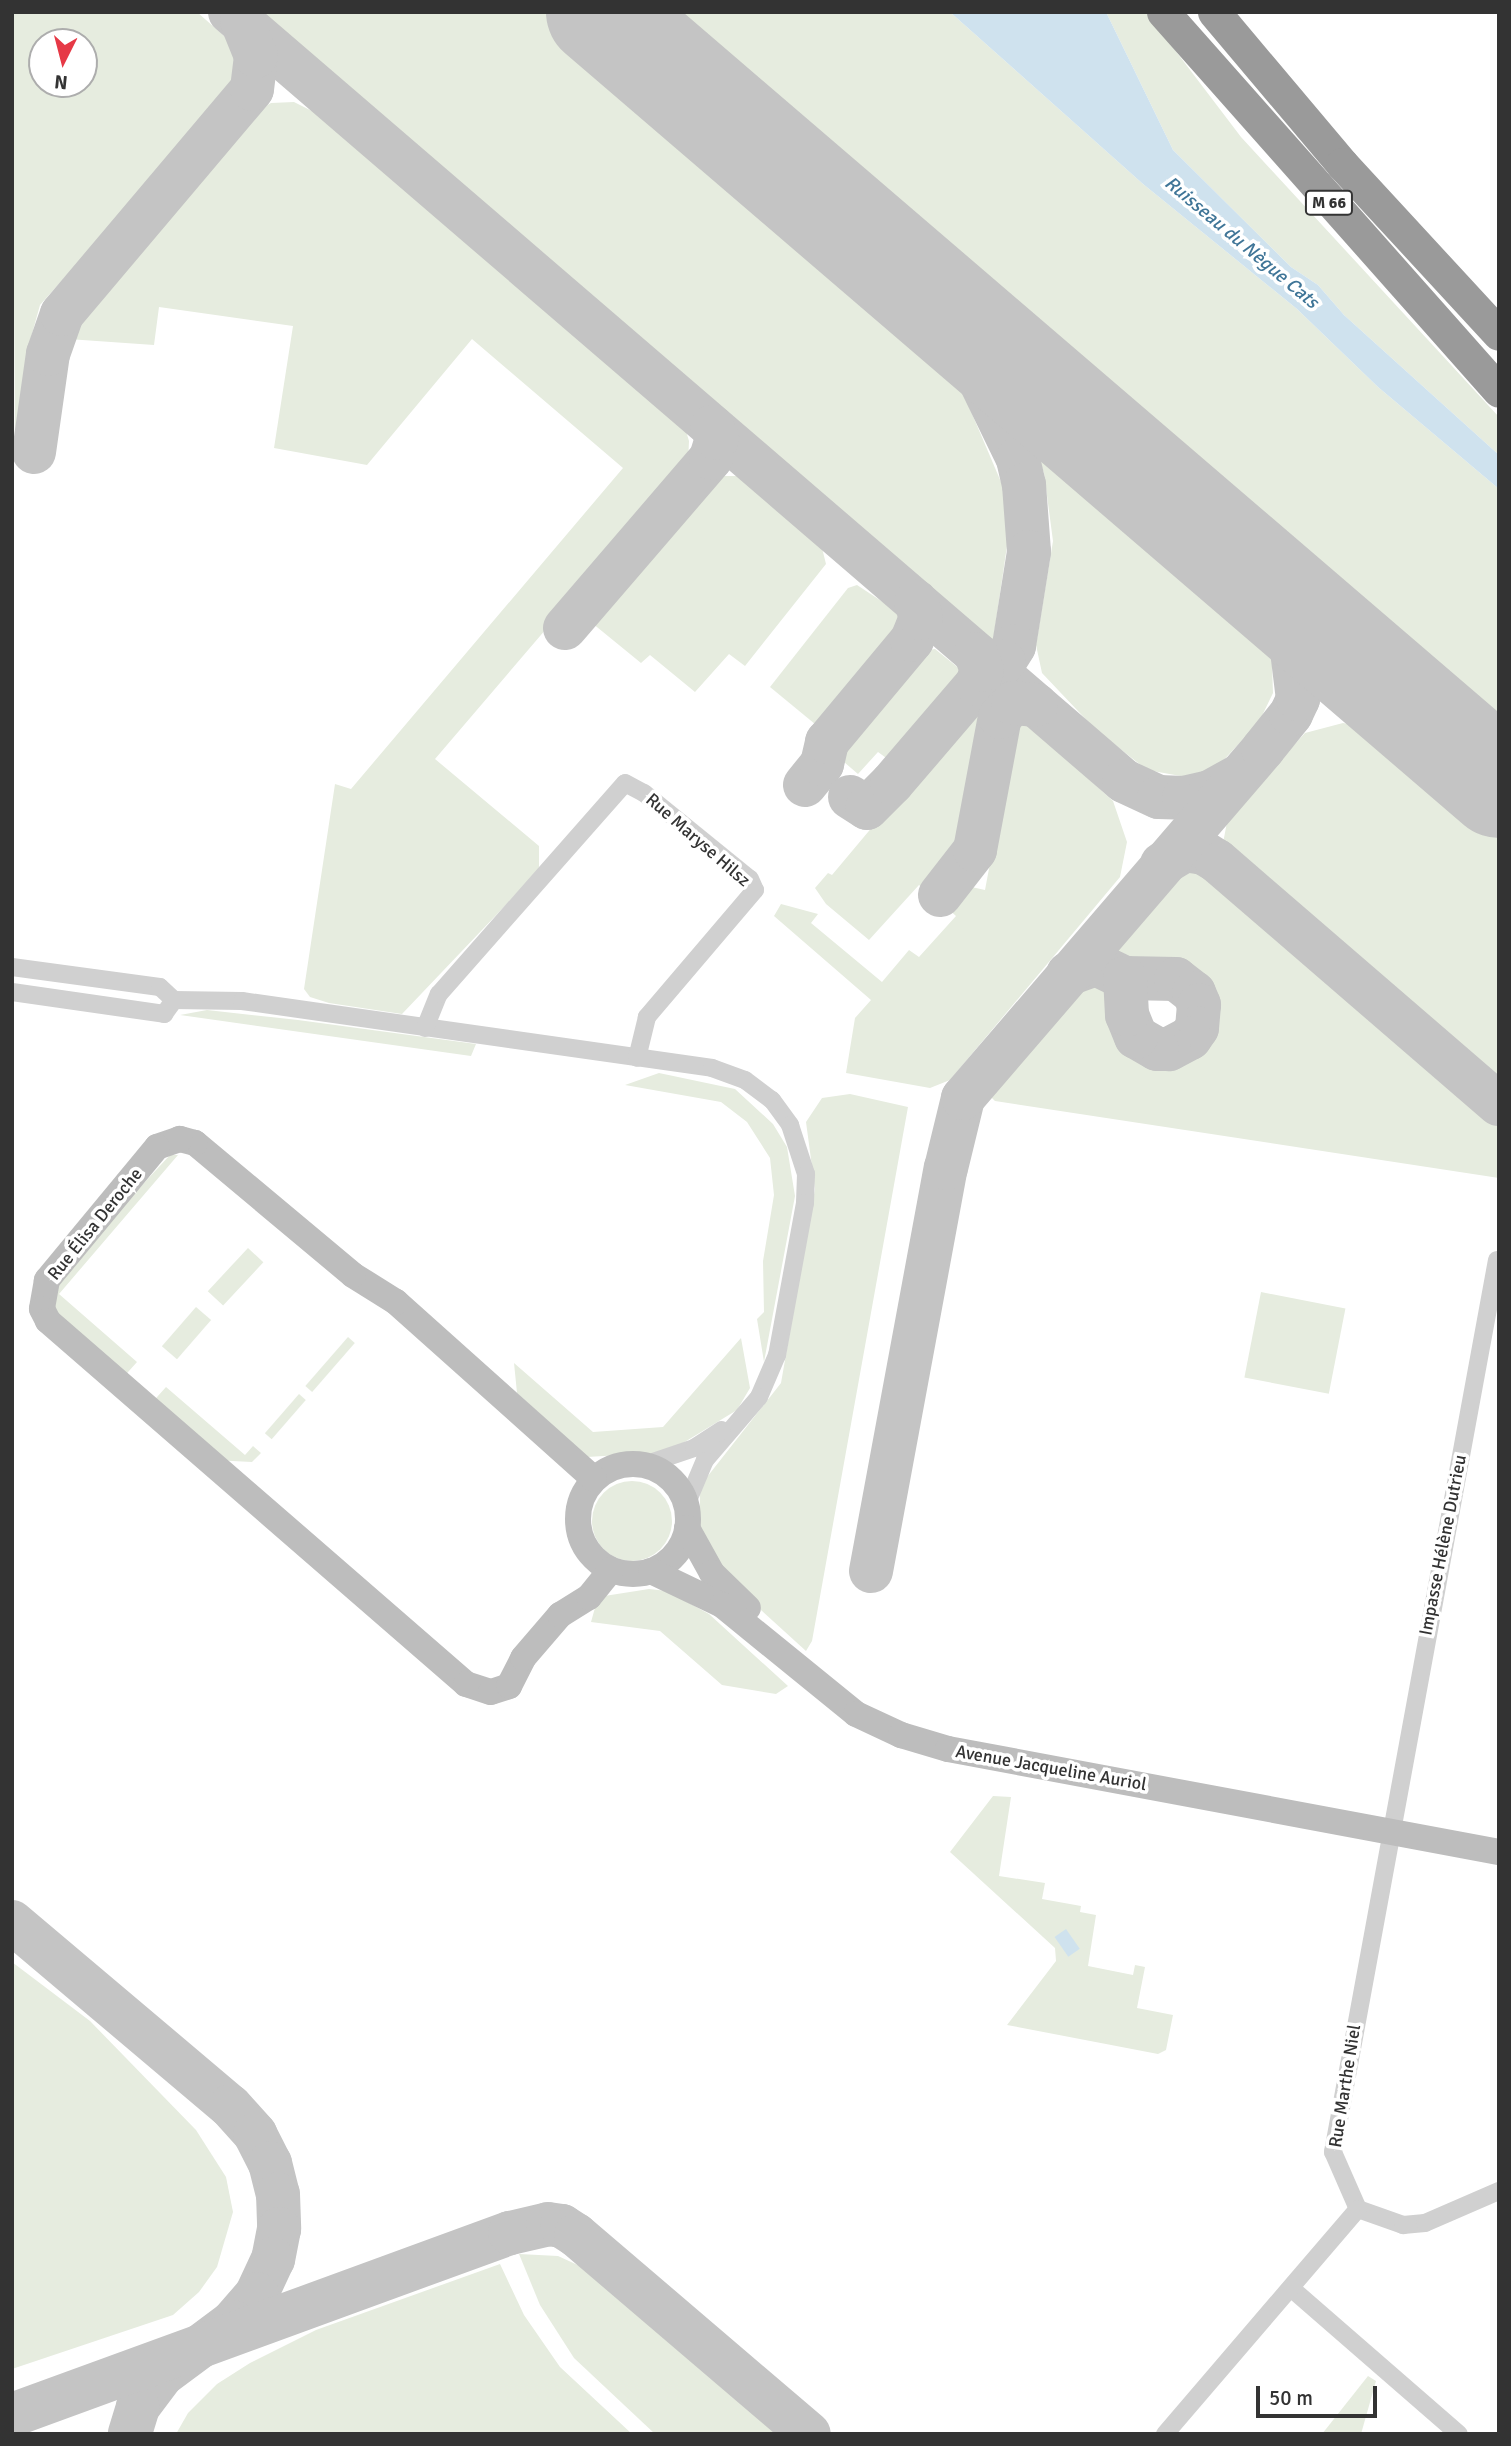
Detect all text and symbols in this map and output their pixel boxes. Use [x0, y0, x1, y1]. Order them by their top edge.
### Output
north arrow [28, 28, 98, 98]
text: N [53, 69, 69, 95]
water label: Ruisseau du Nègue Cats [1159, 172, 1323, 314]
road number: M 66 [1304, 190, 1354, 216]
street label: Rue Maryse Hilsz [641, 789, 755, 891]
street label: Rue Élisa Deroche [43, 1164, 147, 1284]
street label: Impasse Hélène Dutrieu [1415, 1453, 1471, 1637]
street label: Avenue Jacqueline Auriol [954, 1741, 1148, 1795]
street label: Rue Marthe Niel [1325, 2023, 1365, 2149]
scale bar [1259, 2372, 1380, 2416]
text: 50 m [1269, 2385, 1313, 2411]

